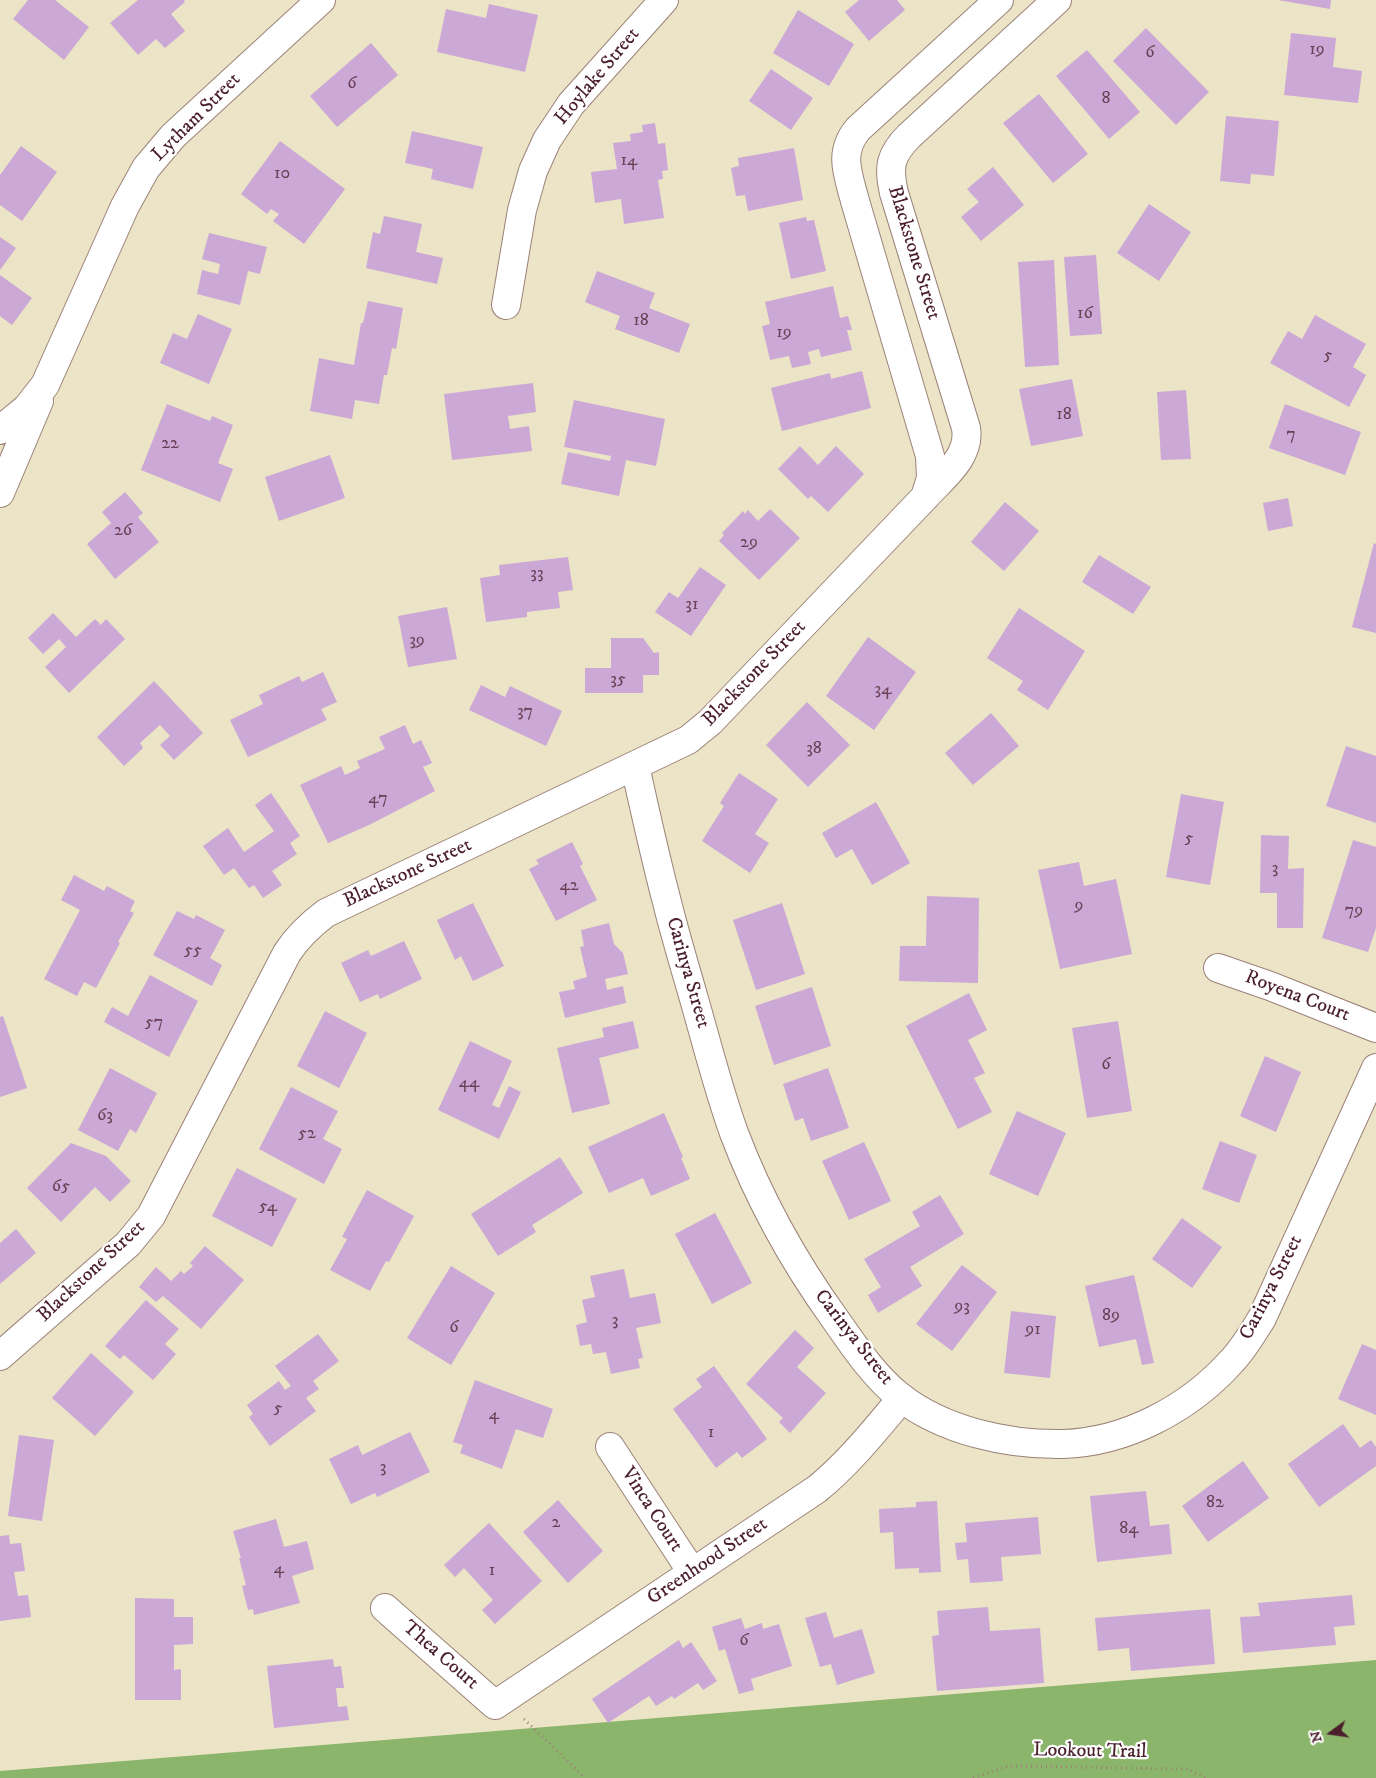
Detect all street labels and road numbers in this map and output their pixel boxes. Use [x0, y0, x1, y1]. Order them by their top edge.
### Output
street label: Hoylake Street [550, 24, 646, 130]
street label: Lytham Street [148, 69, 246, 167]
street label: Blackstone Street [881, 183, 945, 323]
street label: Blackstone Street [698, 616, 812, 732]
street label: Blackstone Street [340, 834, 476, 914]
street label: Carinya Street [660, 915, 714, 1031]
street label: Royena Court [1241, 966, 1353, 1028]
street label: Blackstone Street [33, 1216, 151, 1328]
street label: Carinya Street [1235, 1232, 1309, 1344]
street label: Carinya Street [808, 1286, 898, 1390]
street label: Vinca Court [615, 1463, 687, 1557]
street label: Greenhood Street [643, 1513, 773, 1611]
street label: Thea Court [397, 1616, 483, 1696]
street label: Lookout Trail [1033, 1739, 1147, 1765]

